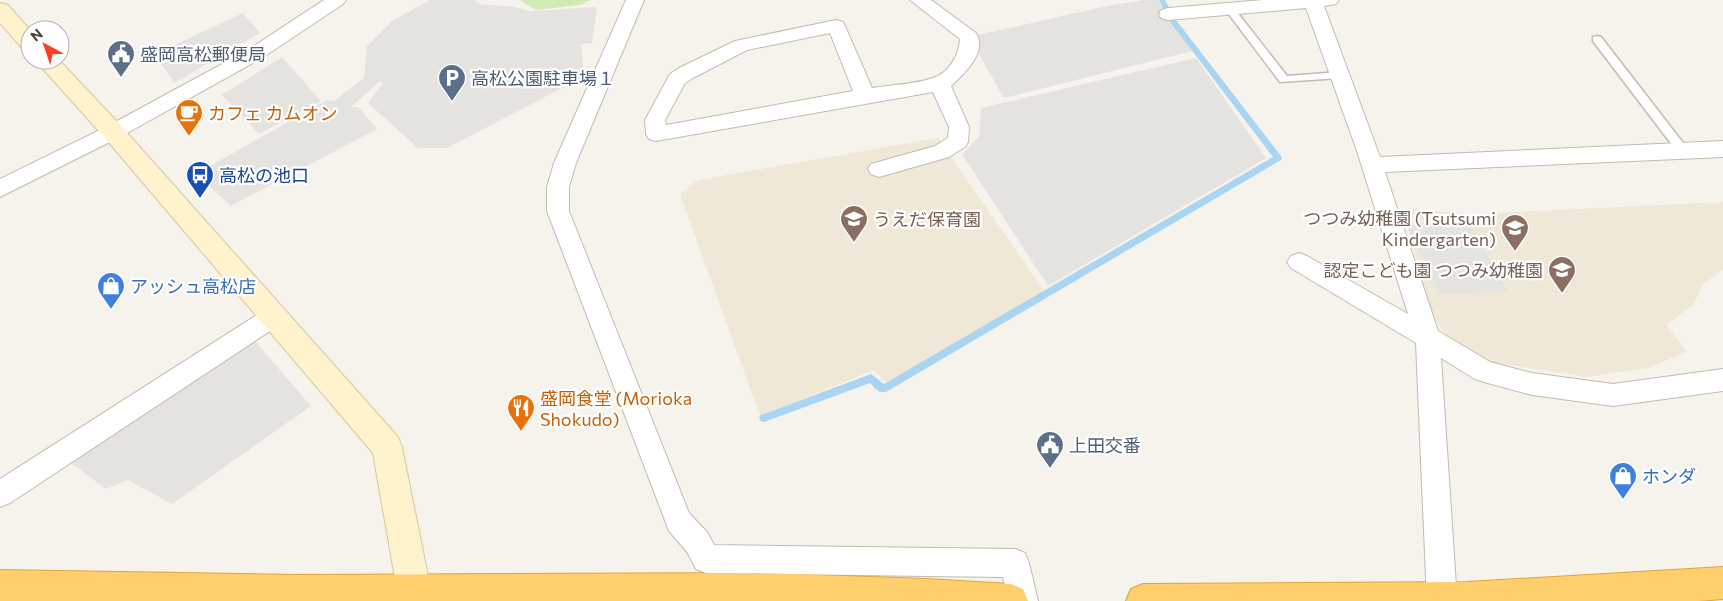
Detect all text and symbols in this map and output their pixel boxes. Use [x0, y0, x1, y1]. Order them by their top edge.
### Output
north arrow [20, 20, 70, 70]
text: N [27, 25, 46, 45]
public building icon: 盛岡高松郵便局 [106, 39, 136, 78]
place label: 盛岡高松郵便局 [140, 43, 266, 65]
parking icon: 高松公園駐車場１ [437, 63, 467, 102]
place label: 高松公園駐車場１ [471, 67, 615, 89]
cafe icon: カフェ カムオン [174, 98, 204, 137]
place label: カフェ カムオン [208, 102, 337, 124]
bus stop icon: 高松の池口 [185, 160, 215, 199]
place label: 高松の池口 [219, 164, 309, 186]
school or university icon: うえだ保育園 [839, 204, 869, 243]
place label: つつみ幼稚園 (Tsutsumi Kindergarten) [1303, 207, 1496, 250]
place label: うえだ保育園 [873, 208, 981, 230]
school or university icon: つつみ幼稚園 (Tsutsumi Kindergarten) [1500, 213, 1530, 252]
school or university icon: 認定こども園 つつみ幼稚園 [1547, 255, 1577, 294]
place label: 認定こども園 つつみ幼稚園 [1324, 259, 1543, 281]
shop icon: アッシュ高松店 [96, 271, 126, 310]
place label: アッシュ高松店 [130, 275, 256, 297]
place label: 盛岡食堂 (Morioka Shokudo) [540, 387, 692, 430]
restaurant icon: 盛岡食堂 (Morioka Shokudo) [506, 393, 536, 432]
public building icon: 上田交番 [1035, 430, 1065, 469]
place label: 上田交番 [1069, 434, 1141, 456]
shop icon: ホンダ [1608, 461, 1638, 500]
place label: ホンダ [1642, 465, 1696, 487]

